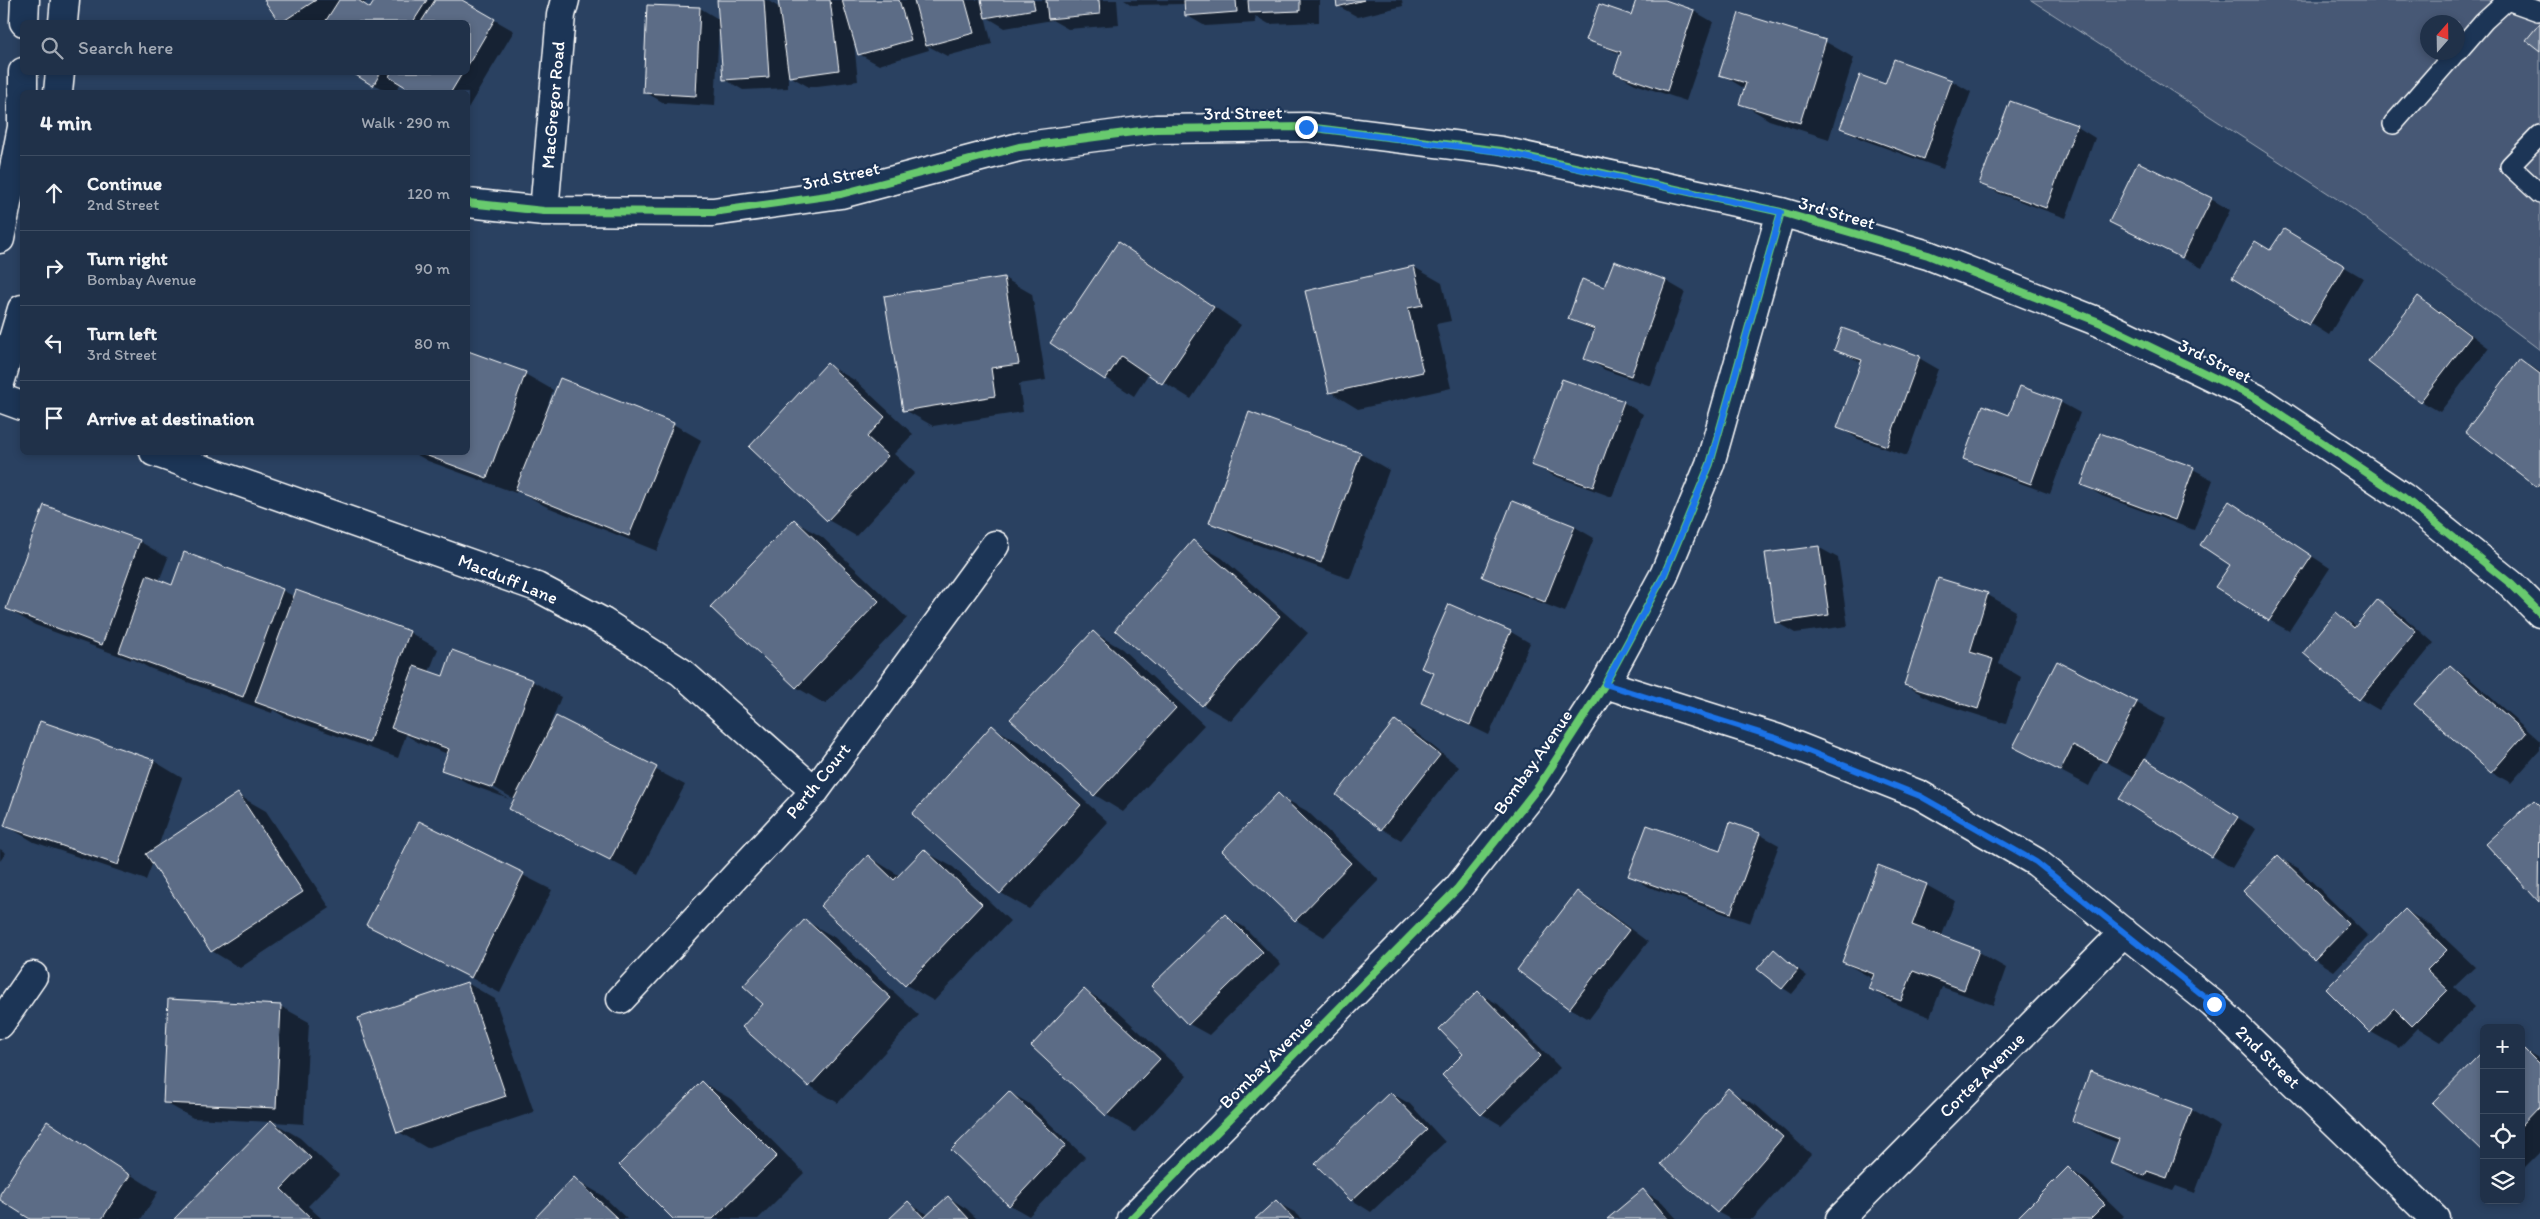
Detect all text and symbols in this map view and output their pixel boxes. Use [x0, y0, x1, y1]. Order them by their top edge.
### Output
north arrow [2420, 15, 2465, 60]
search box [20, 20, 470, 75]
icon: search [38, 34, 66, 62]
text: Search here [78, 36, 173, 59]
street label: MacGregor Road [536, 40, 570, 170]
street label: 3rd Street [1204, 101, 1283, 125]
text: 4 min [40, 110, 92, 135]
text: Walk · 290 m [361, 113, 450, 132]
route end [1295, 116, 1318, 139]
street label: 3rd Street [800, 157, 882, 195]
text: Continue [87, 172, 162, 195]
icon: ahead [40, 179, 68, 207]
text: 120 m [407, 184, 450, 203]
street label: 3rd Street [1796, 192, 1878, 234]
text: 2nd Street [87, 195, 159, 214]
text: Turn right [87, 247, 168, 270]
icon: right [40, 254, 68, 282]
text: 90 m [415, 259, 450, 278]
text: Bombay Avenue [87, 270, 196, 289]
text: Turn left [87, 322, 157, 345]
icon: left [40, 329, 68, 357]
text: 80 m [414, 334, 450, 353]
street label: 3rd Street [2175, 334, 2255, 388]
text: 3rd Street [87, 345, 157, 364]
icon: arrive [40, 404, 68, 432]
text: Arrive at destination [87, 407, 254, 430]
street label: Macduff Lane [455, 549, 561, 609]
street label: Bombay Avenue [1489, 705, 1577, 819]
street label: Perth Court [781, 739, 855, 823]
route start [2203, 993, 2226, 1016]
street label: Bombay Avenue [1215, 1011, 1317, 1113]
street label: 2nd Street [2231, 1021, 2305, 1093]
map controls [2480, 1024, 2525, 1204]
button: + [2480, 1024, 2525, 1069]
street label: Cortez Avenue [1935, 1028, 2029, 1122]
button: − [2480, 1069, 2525, 1114]
button: locate [2480, 1114, 2525, 1159]
button: layers [2480, 1159, 2525, 1204]

